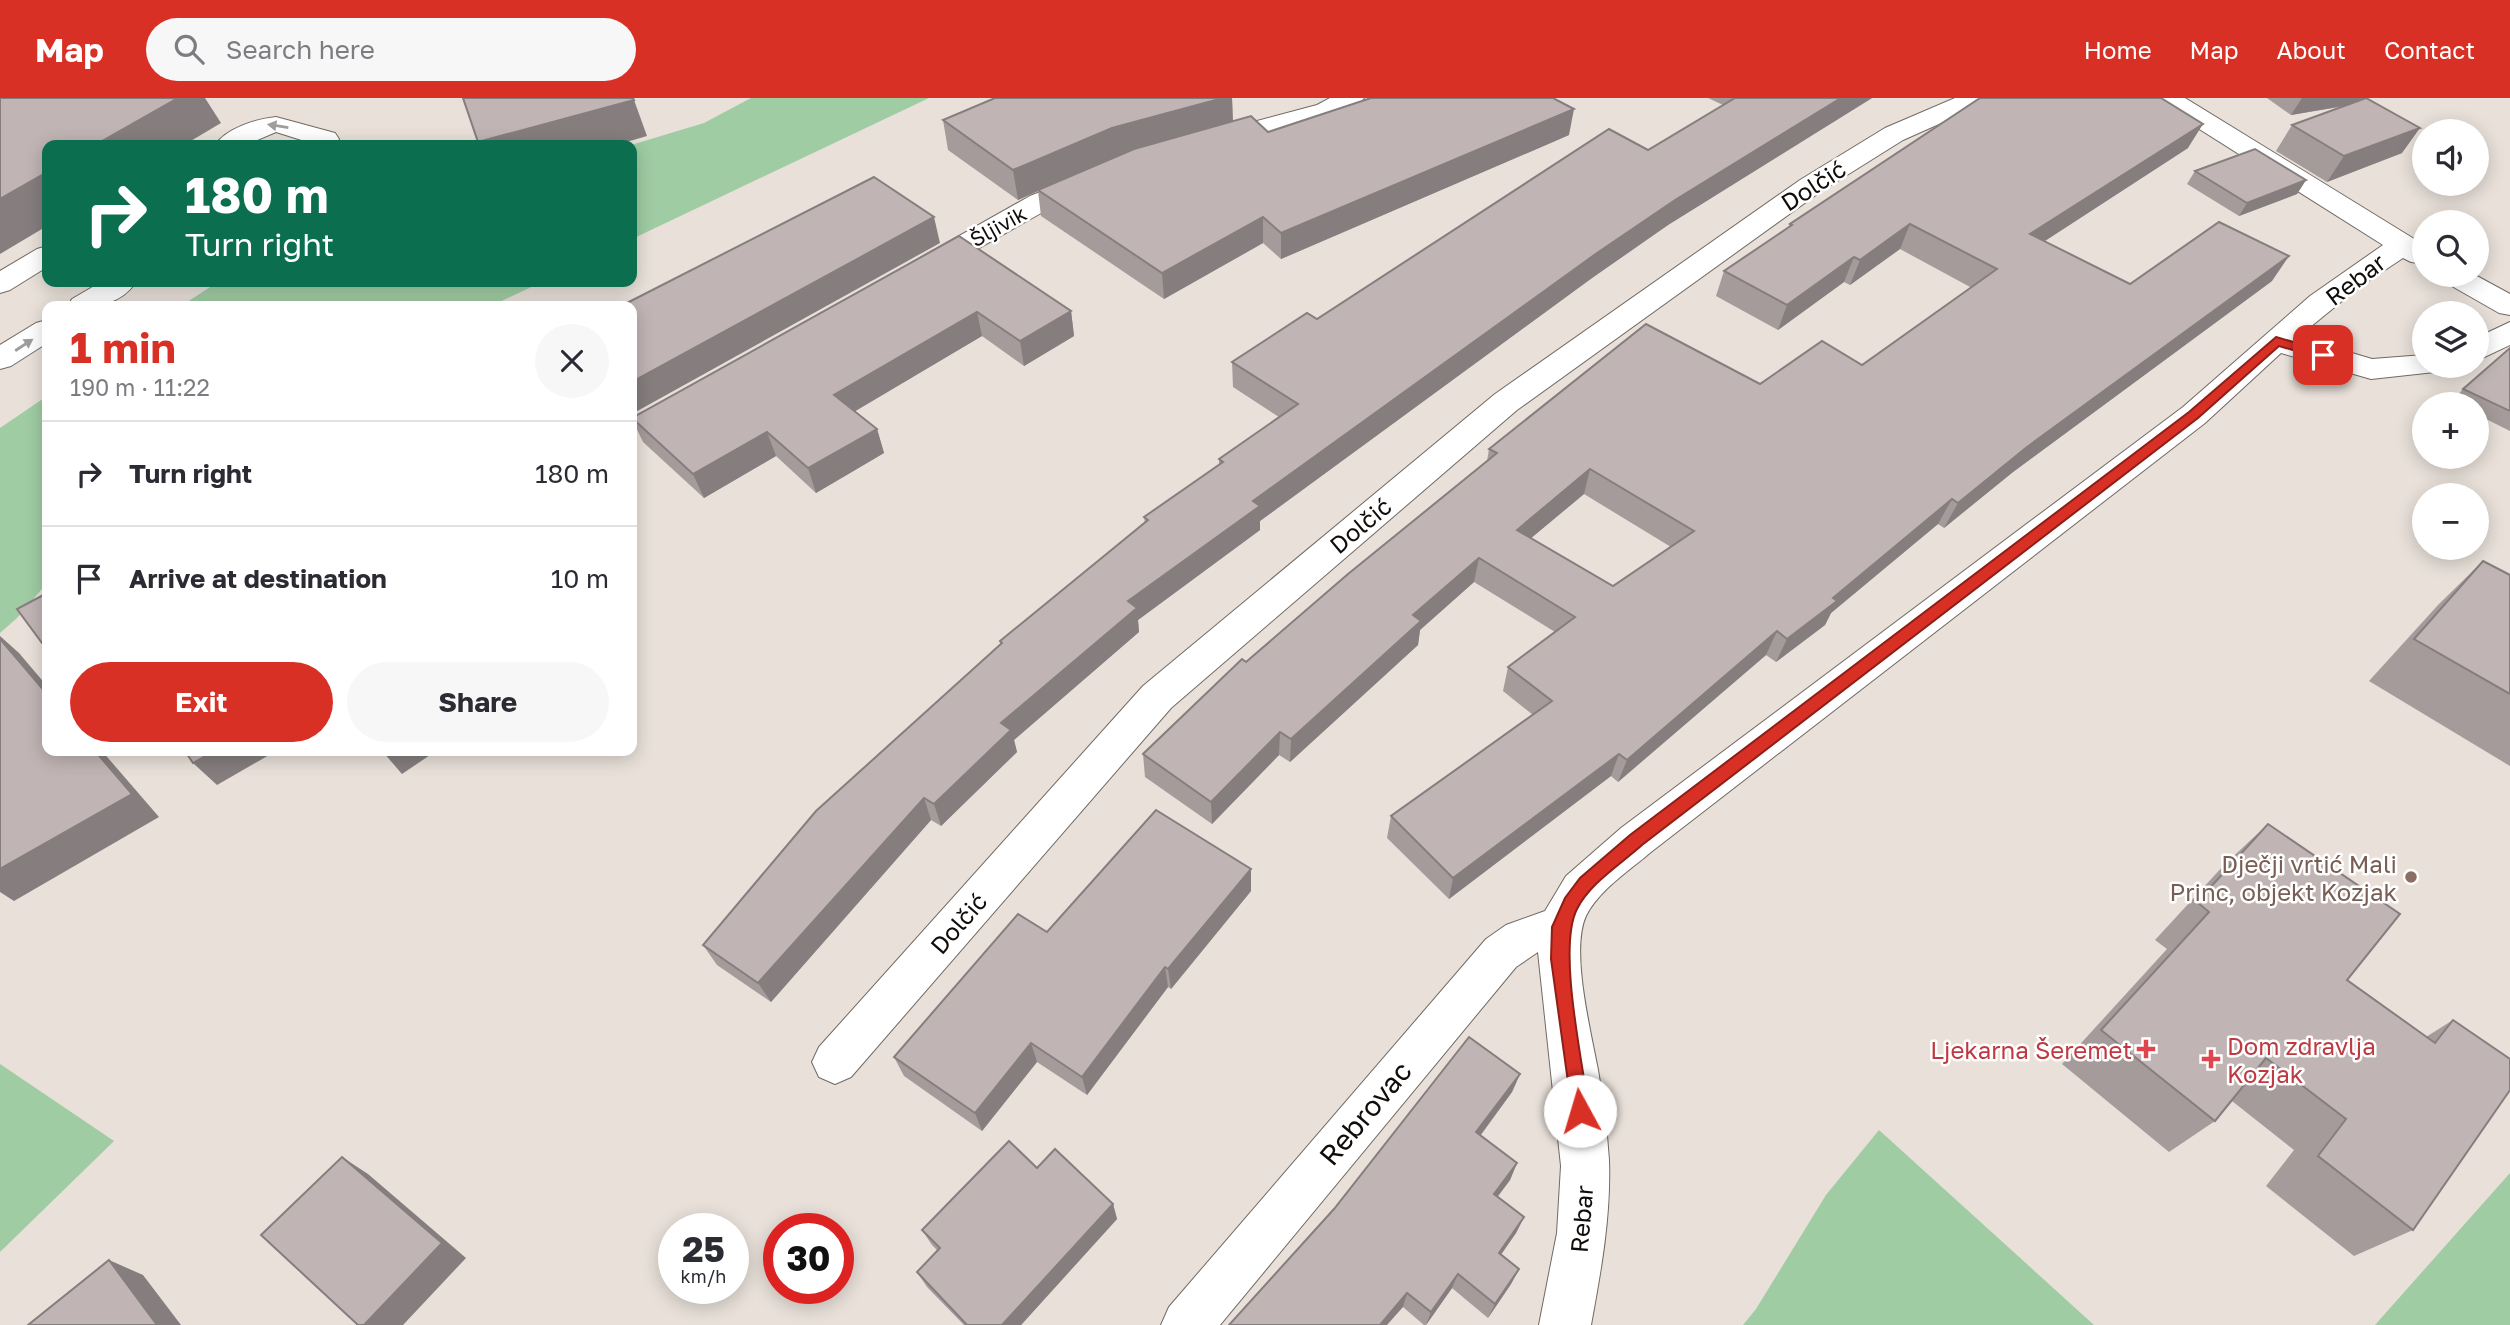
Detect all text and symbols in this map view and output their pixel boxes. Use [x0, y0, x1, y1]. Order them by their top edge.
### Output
search box [146, 18, 636, 81]
text: Map [35, 30, 104, 69]
icon: search [170, 30, 208, 68]
text: Search here [226, 34, 375, 65]
text: Home [2084, 35, 2152, 64]
text: Map [2190, 35, 2239, 64]
text: About [2277, 35, 2346, 64]
text: Contact [2384, 35, 2475, 64]
map controls [2412, 119, 2489, 560]
button: sound [2412, 119, 2489, 196]
one-way arrow [267, 120, 289, 131]
street label: Dolčić [1775, 153, 1851, 217]
text: 180 m [185, 165, 329, 224]
icon: right [70, 168, 161, 259]
street label: Šljivik [965, 200, 1031, 252]
button: search [2412, 210, 2489, 287]
text: Turn right [185, 225, 334, 263]
street label: Rebar [2319, 247, 2391, 311]
button: layers [2412, 301, 2489, 378]
text: 1 min [70, 322, 176, 372]
button: close [535, 324, 609, 398]
pin [2293, 325, 2353, 385]
icon: arrive [2304, 336, 2342, 374]
one-way arrow [15, 338, 33, 352]
text: 190 m · 11:22 [70, 373, 210, 401]
button: + [2412, 392, 2489, 469]
icon: right [70, 455, 108, 493]
text: Turn right [129, 458, 252, 489]
text: 180 m [535, 458, 609, 489]
button: − [2412, 483, 2489, 560]
street label: Dolčić [1323, 491, 1397, 559]
icon: arrive [70, 560, 108, 598]
text: Arrive at destination [129, 563, 387, 594]
text: 10 m [551, 563, 609, 594]
button: Exit [70, 662, 333, 742]
button: Share [347, 662, 609, 742]
place label: Dječji vrtić Mali Princ, objekt Kozjak [2170, 849, 2397, 906]
marker: Dječji vrtić Mali Princ, objekt Kozjak [2403, 869, 2419, 885]
street label: Dolčić [924, 887, 992, 959]
place label: Dom zdravlja Kozjak [2227, 1031, 2376, 1088]
place label: Ljekarna Šeremet [1930, 1035, 2132, 1064]
marker: Ljekarna Šeremet [2138, 1041, 2154, 1057]
marker: Dom zdravlja Kozjak [2201, 1049, 2221, 1069]
street label: Rebrovac [1312, 1055, 1418, 1171]
position arrow [1543, 1074, 1617, 1148]
street label: Rebar [1564, 1184, 1598, 1254]
speed limit sign: 30 [763, 1213, 854, 1304]
text: 25 [682, 1228, 725, 1270]
text: km/h [681, 1265, 726, 1287]

